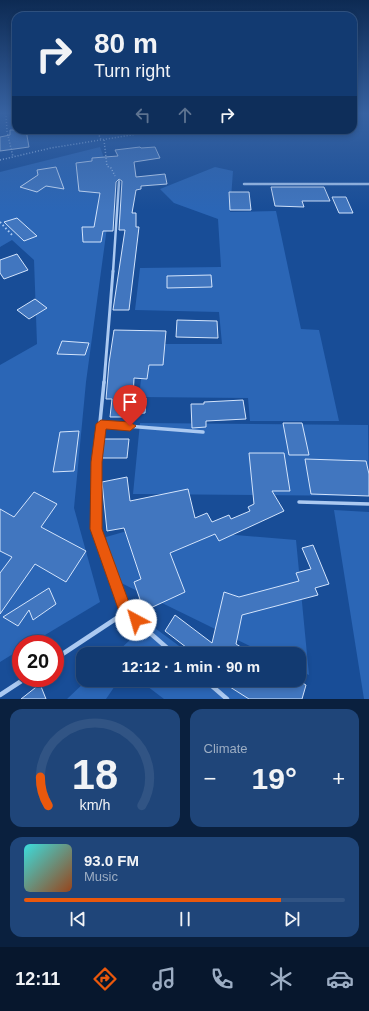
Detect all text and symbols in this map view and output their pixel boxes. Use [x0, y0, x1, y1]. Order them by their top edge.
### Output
icon: right [28, 28, 80, 80]
text: 80 m [94, 28, 158, 59]
text: Turn right [94, 61, 170, 81]
icon: left [132, 104, 154, 126]
icon: ahead [174, 104, 196, 126]
icon: right [216, 104, 238, 126]
pin [113, 385, 147, 426]
icon: arrive [119, 391, 141, 413]
position arrow [115, 599, 157, 641]
speed limit sign: 20 [12, 635, 64, 687]
text: 12:12 · 1 min · 90 m [122, 658, 260, 675]
text: Climate [204, 741, 248, 756]
text: 18 [72, 751, 118, 798]
text: 19° [252, 762, 297, 795]
text: − [204, 766, 216, 791]
text: + [332, 766, 345, 791]
text: km/h [79, 797, 110, 813]
text: 93.0 FM [84, 852, 139, 869]
text: Music [84, 869, 118, 884]
icon: previous [67, 908, 89, 930]
icon: pause [174, 908, 196, 930]
icon: next [281, 908, 303, 930]
icon: directions [91, 965, 119, 993]
icon: music [150, 965, 178, 993]
icon: phone [208, 965, 236, 993]
icon: climate [267, 965, 295, 993]
icon: car [326, 965, 354, 993]
text: 12:11 [15, 969, 60, 989]

